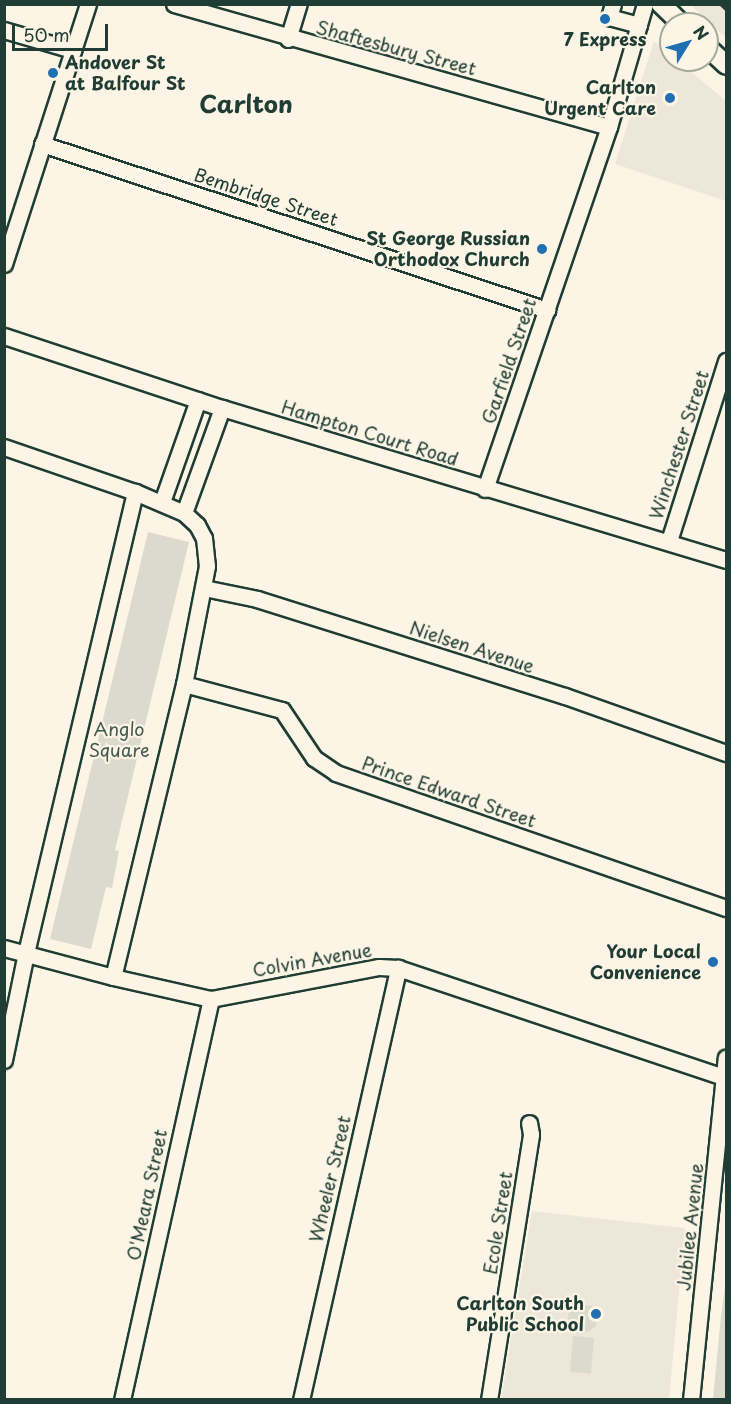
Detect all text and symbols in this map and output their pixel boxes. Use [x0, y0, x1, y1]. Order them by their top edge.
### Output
scale bar [15, 12, 111, 50]
marker: 7 Express [598, 12, 612, 26]
north arrow [659, 12, 719, 72]
street label: Shaftesbury Street [314, 16, 478, 80]
text: N [688, 20, 715, 45]
text: 50 m [23, 21, 70, 48]
place label: 7 Express [563, 28, 647, 50]
place label: Andover St at Balfour St [65, 52, 186, 94]
marker: Andover St at Balfour St [46, 66, 60, 80]
place label: Carlton Urgent Care [544, 77, 656, 119]
marker: Carlton Urgent Care [661, 89, 679, 107]
district label: Carlton [199, 90, 293, 118]
street label: Bembridge Street [191, 164, 341, 230]
place label: St George Russian Orthodox Church [364, 228, 530, 270]
marker: St George Russian Orthodox Church [535, 242, 549, 256]
street label: Garfield Street [477, 296, 541, 426]
street label: Winchester Street [645, 367, 713, 523]
street label: Hampton Court Road [279, 396, 461, 470]
street label: Nielsen Avenue [407, 617, 537, 677]
park label: Anglo Square [88, 719, 150, 762]
street label: Prince Edward Street [358, 752, 540, 832]
street label: Colvin Avenue [251, 939, 373, 981]
place label: Your Local Convenience [590, 941, 701, 984]
marker: Your Local Convenience [706, 955, 720, 969]
street label: Wheeler Street [305, 1113, 355, 1245]
street label: O'Meara Street [122, 1127, 172, 1263]
street label: Jubilee Avenue [673, 1162, 707, 1292]
street label: Ecole Street [479, 1170, 517, 1276]
place label: Carlton South Public School [455, 1293, 584, 1336]
marker: Carlton South Public School [589, 1307, 603, 1321]

